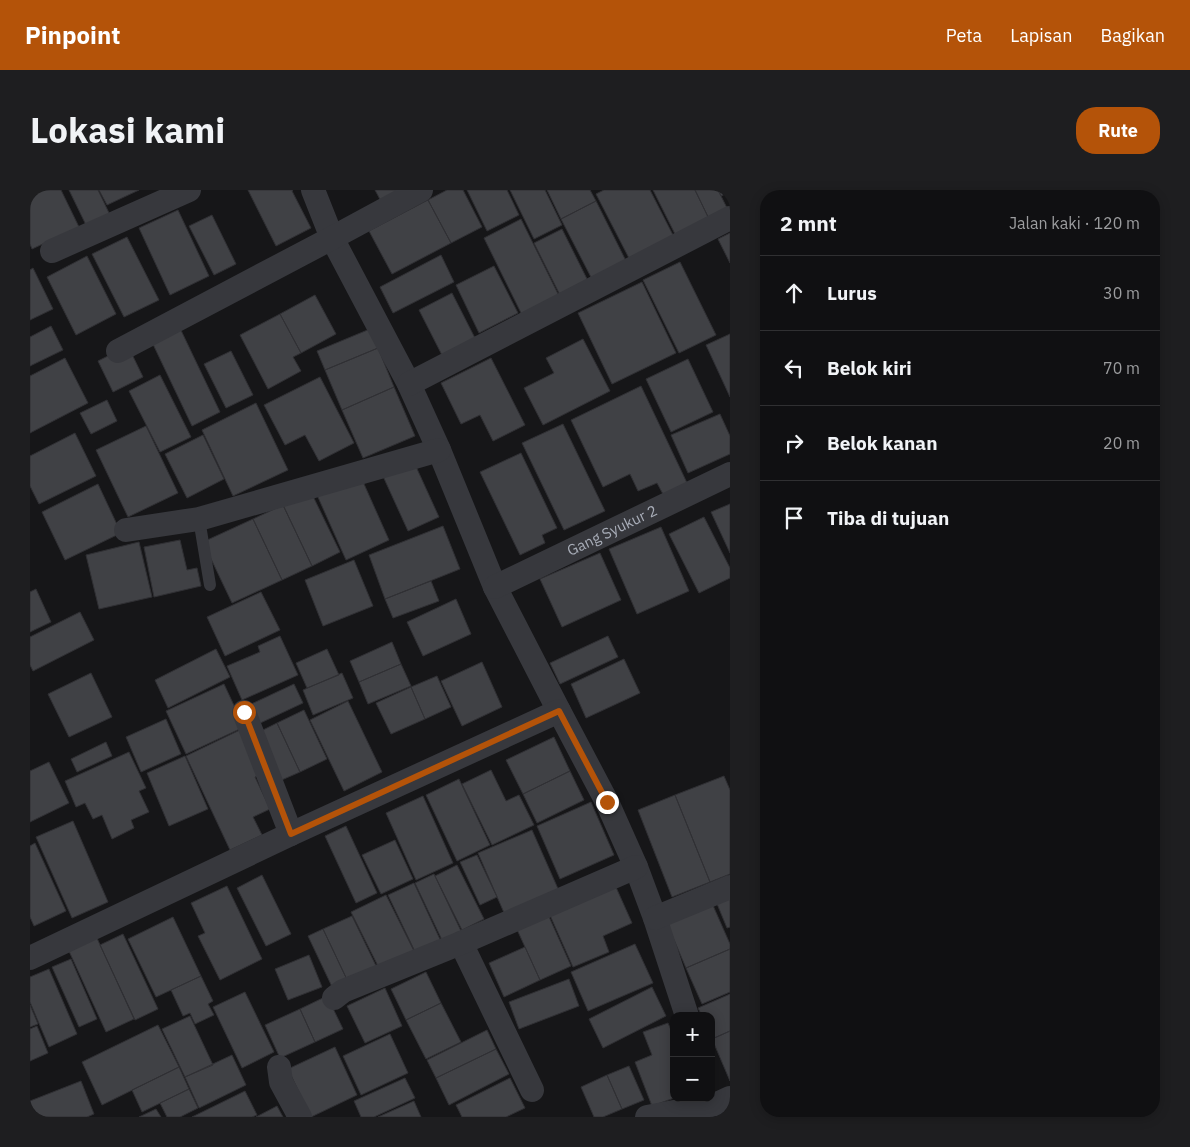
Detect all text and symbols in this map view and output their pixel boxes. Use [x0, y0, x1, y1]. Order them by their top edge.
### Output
text: Pinpoint [25, 19, 120, 51]
text: Peta [946, 24, 982, 47]
text: Lapisan [1010, 24, 1072, 47]
text: Bagikan [1100, 24, 1165, 47]
text: Lokasi kami [30, 107, 225, 153]
button: Rute [1076, 107, 1160, 154]
text: 2 mnt [780, 209, 837, 237]
text: Jalan kaki · 120 m [1009, 213, 1140, 233]
icon: ahead [780, 279, 808, 307]
text: Lurus [827, 281, 877, 305]
text: 30 m [1103, 283, 1140, 303]
icon: left [780, 354, 808, 382]
text: Belok kiri [827, 356, 912, 380]
text: 70 m [1103, 358, 1140, 378]
icon: right [780, 429, 808, 457]
text: Belok kanan [827, 431, 938, 455]
text: 20 m [1103, 433, 1140, 453]
street label: Gang Syukur 2 [564, 501, 660, 560]
icon: arrive [780, 504, 808, 532]
text: Tiba di tujuan [827, 506, 949, 530]
route start [233, 701, 256, 724]
route end [596, 791, 619, 814]
map controls [670, 1012, 715, 1102]
button: + [670, 1012, 715, 1057]
button: − [670, 1057, 715, 1102]

